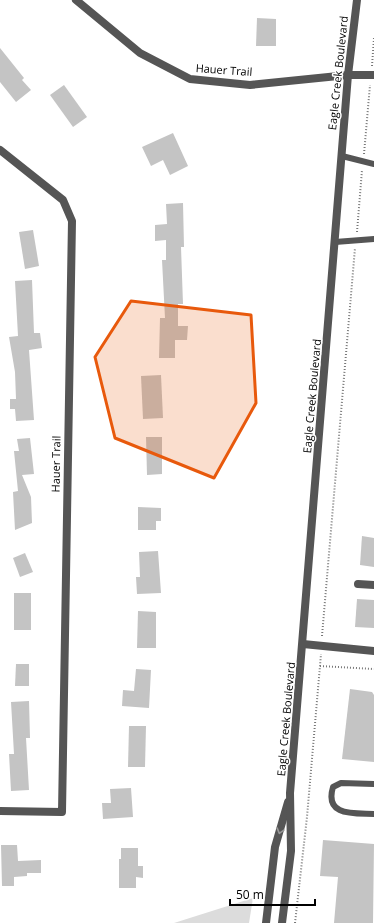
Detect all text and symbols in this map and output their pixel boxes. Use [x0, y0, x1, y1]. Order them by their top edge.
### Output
street label: Eagle Creek Boulevard [324, 15, 351, 131]
street label: Hauer Trail [195, 60, 253, 79]
street label: Eagle Creek Boulevard [299, 338, 324, 454]
street label: Hauer Trail [48, 436, 63, 492]
street label: Eagle Creek Boulevard [273, 661, 298, 777]
one-way arrow [276, 828, 284, 834]
scale bar [230, 881, 315, 907]
text: 50 m [236, 886, 264, 903]

